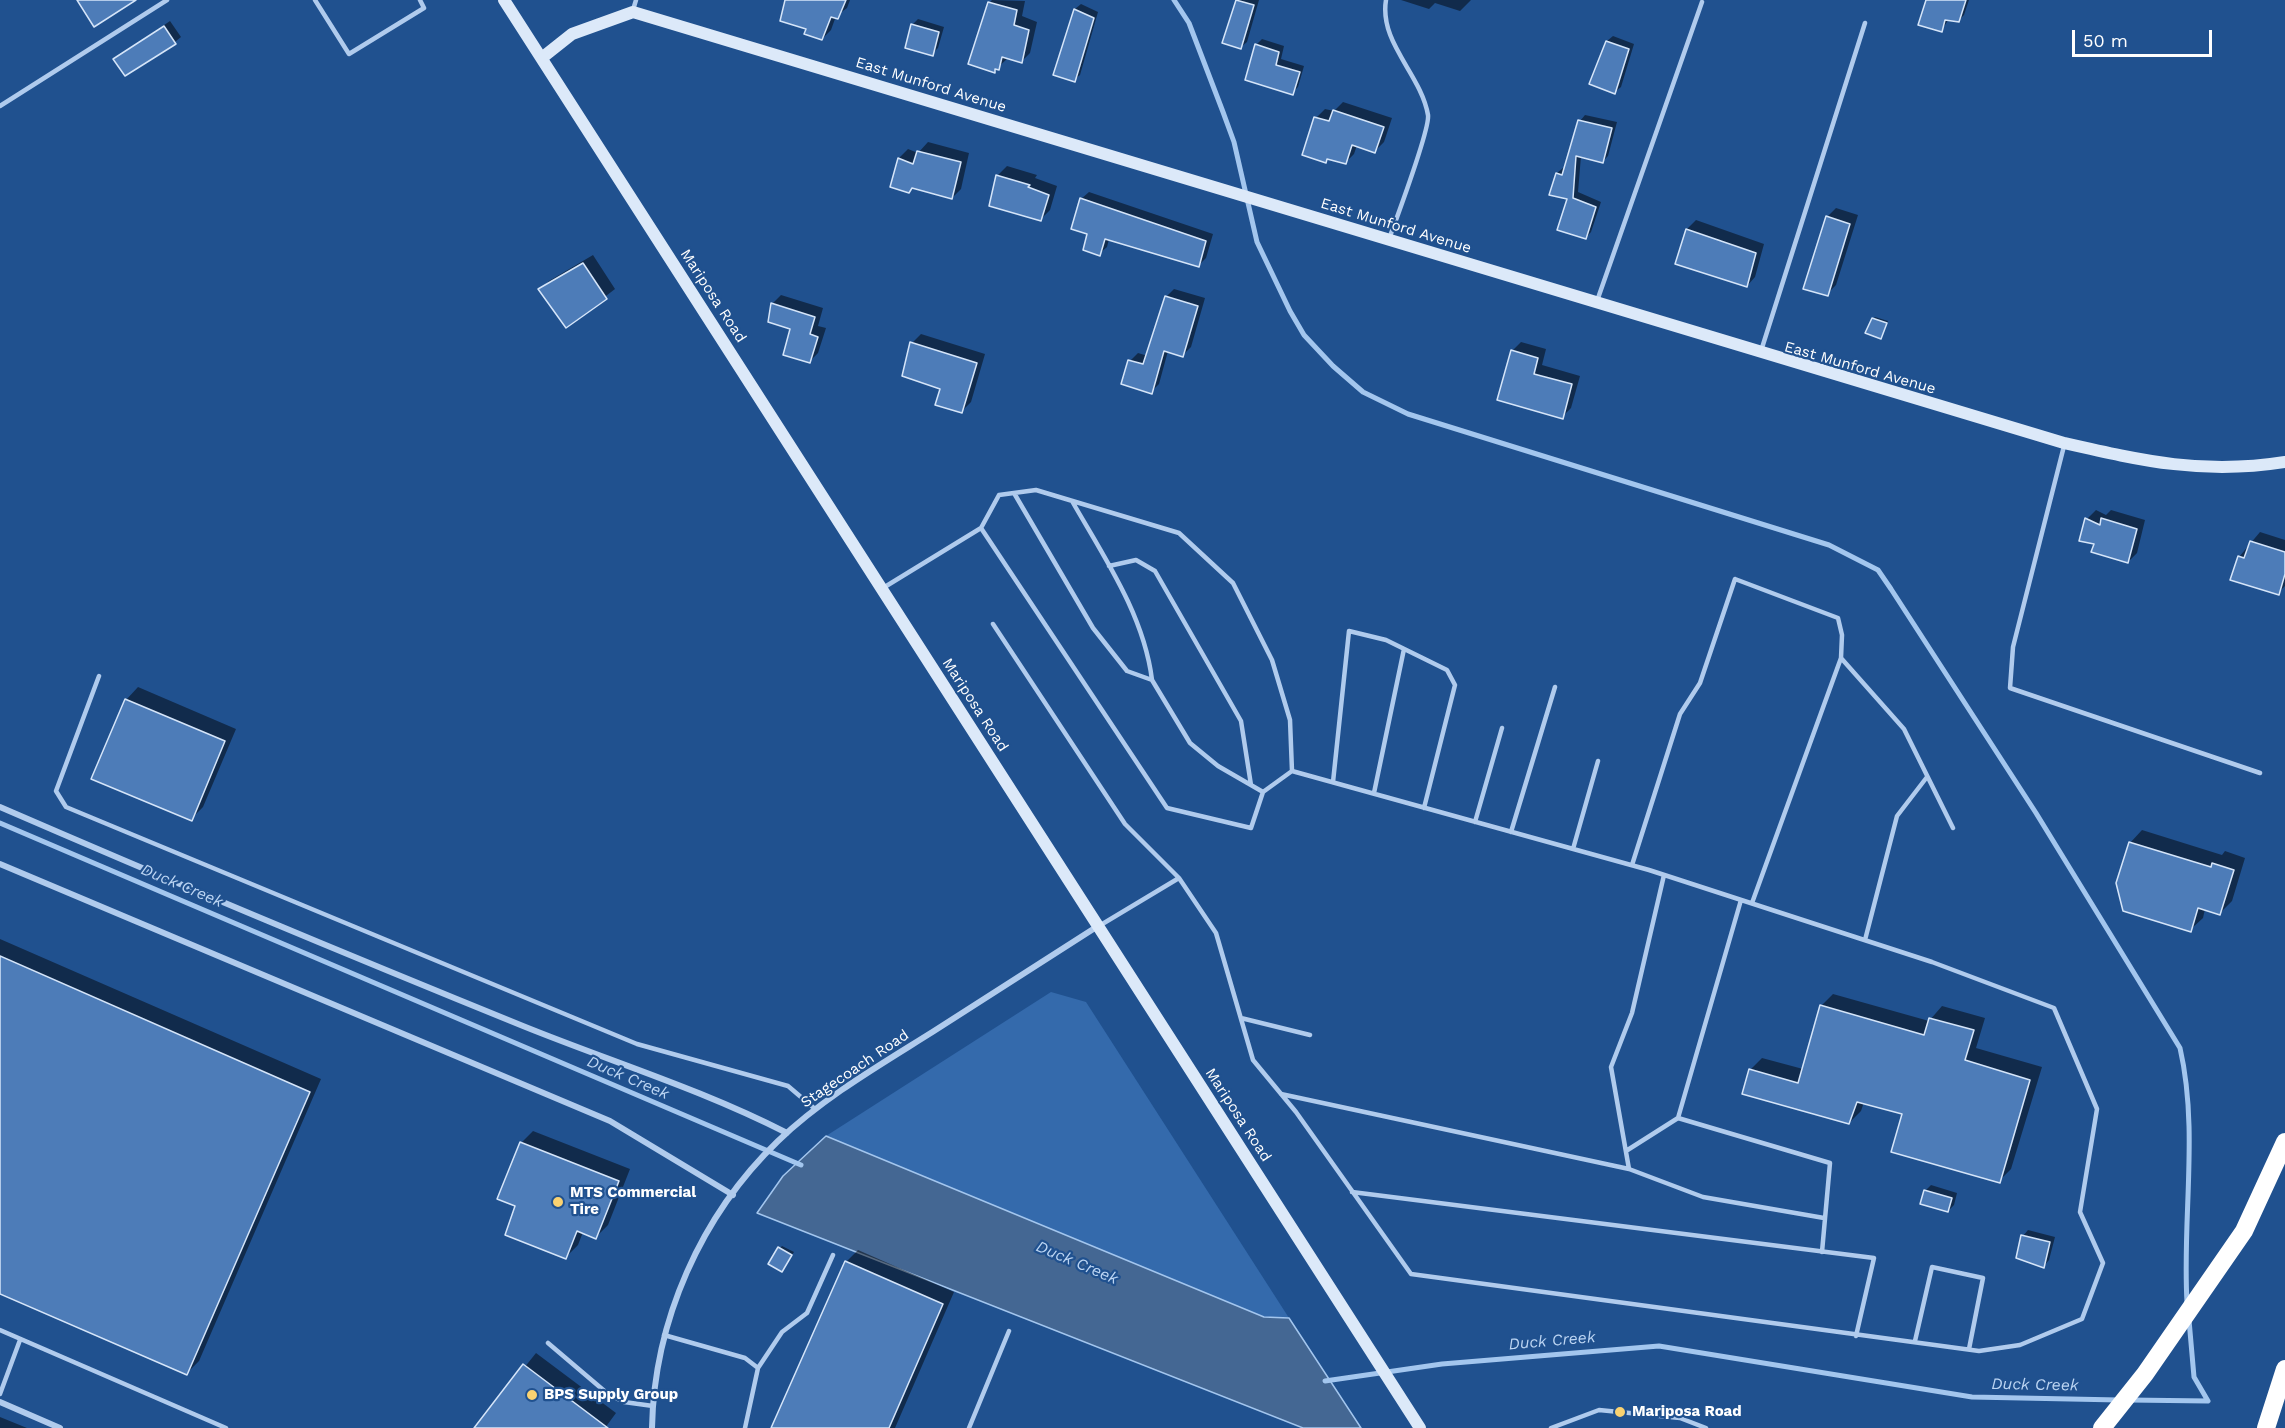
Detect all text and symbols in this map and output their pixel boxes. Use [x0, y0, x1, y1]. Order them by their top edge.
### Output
scale bar [2075, 18, 2214, 56]
text: 50 m [2083, 30, 2128, 51]
street label: East Munford Avenue [853, 53, 1009, 117]
street label: East Munford Avenue [1318, 194, 1474, 258]
street label: Mariposa Road [676, 246, 750, 346]
street label: East Munford Avenue [1782, 338, 1938, 398]
street label: Mariposa Road [938, 655, 1012, 755]
water label: Duck Creek [138, 860, 226, 912]
street label: Stagecoach Road [798, 1026, 912, 1112]
water label: Duck Creek [584, 1052, 672, 1104]
street label: Mariposa Road [1201, 1065, 1275, 1165]
place label: MTS Commercial Tire [570, 1184, 696, 1219]
marker: MTS Commercial Tire [551, 1195, 565, 1209]
water label: Duck Creek [1033, 1237, 1121, 1289]
water label: Duck Creek [1508, 1328, 1596, 1354]
water label: Duck Creek [1991, 1375, 2079, 1395]
place label: BPS Supply Group [544, 1386, 678, 1404]
marker: BPS Supply Group [525, 1388, 539, 1402]
place label: Mariposa Road [1632, 1403, 1742, 1421]
marker: Mariposa Road [1613, 1405, 1627, 1419]

